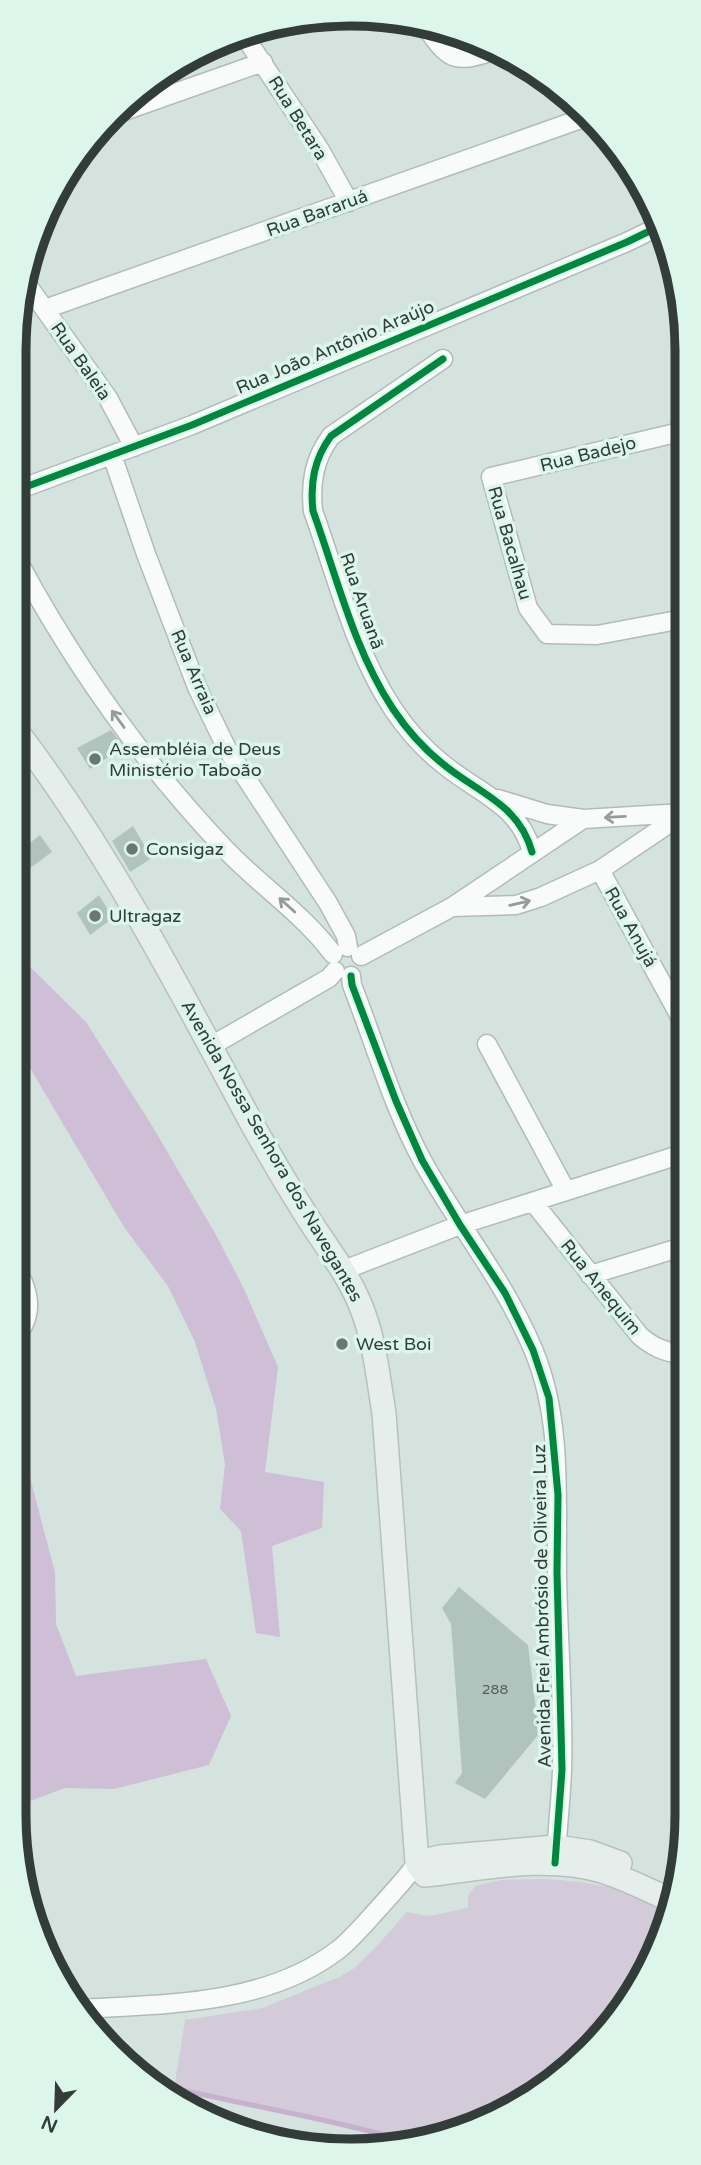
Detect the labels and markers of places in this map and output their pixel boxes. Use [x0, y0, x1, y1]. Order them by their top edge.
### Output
place label: Assembléia de Deus Ministério Taboão [109, 738, 281, 781]
marker: Assembléia de Deus Ministério Taboão [87, 751, 103, 767]
place label: Consigaz [146, 838, 224, 860]
marker: Consigaz [124, 841, 140, 857]
place label: Ultragaz [109, 905, 181, 927]
marker: Ultragaz [87, 908, 103, 924]
place label: West Boi [356, 1333, 432, 1355]
marker: West Boi [334, 1336, 350, 1352]

